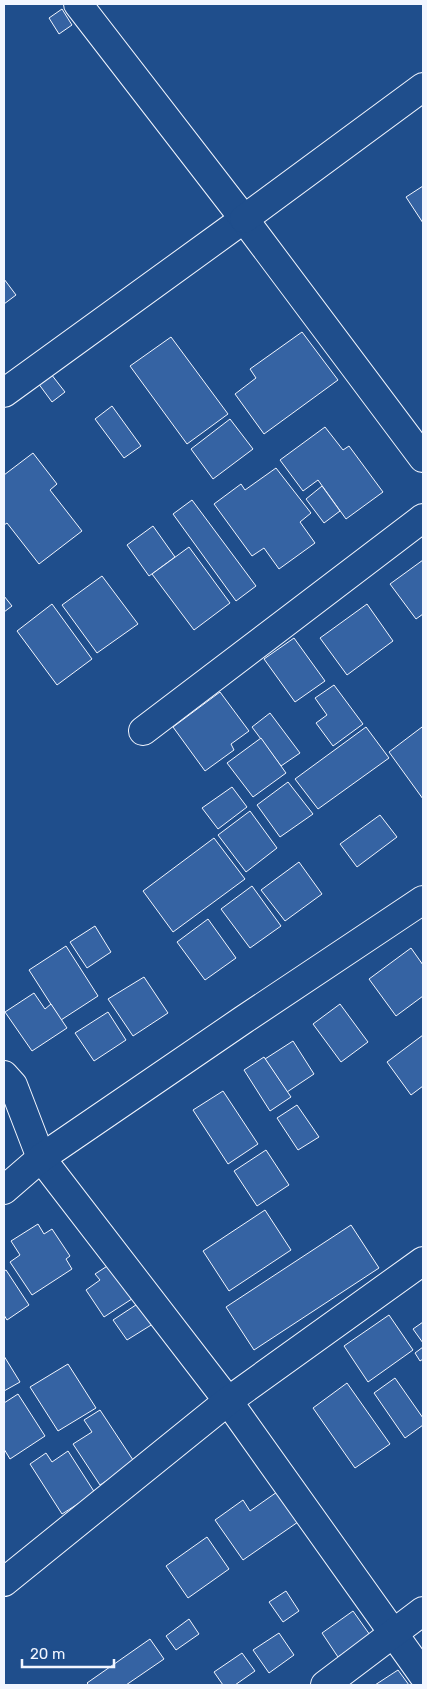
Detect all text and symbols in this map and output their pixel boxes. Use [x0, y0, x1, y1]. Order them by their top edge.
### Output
scale bar [22, 1636, 115, 1668]
text: 20 m [30, 1645, 65, 1663]

